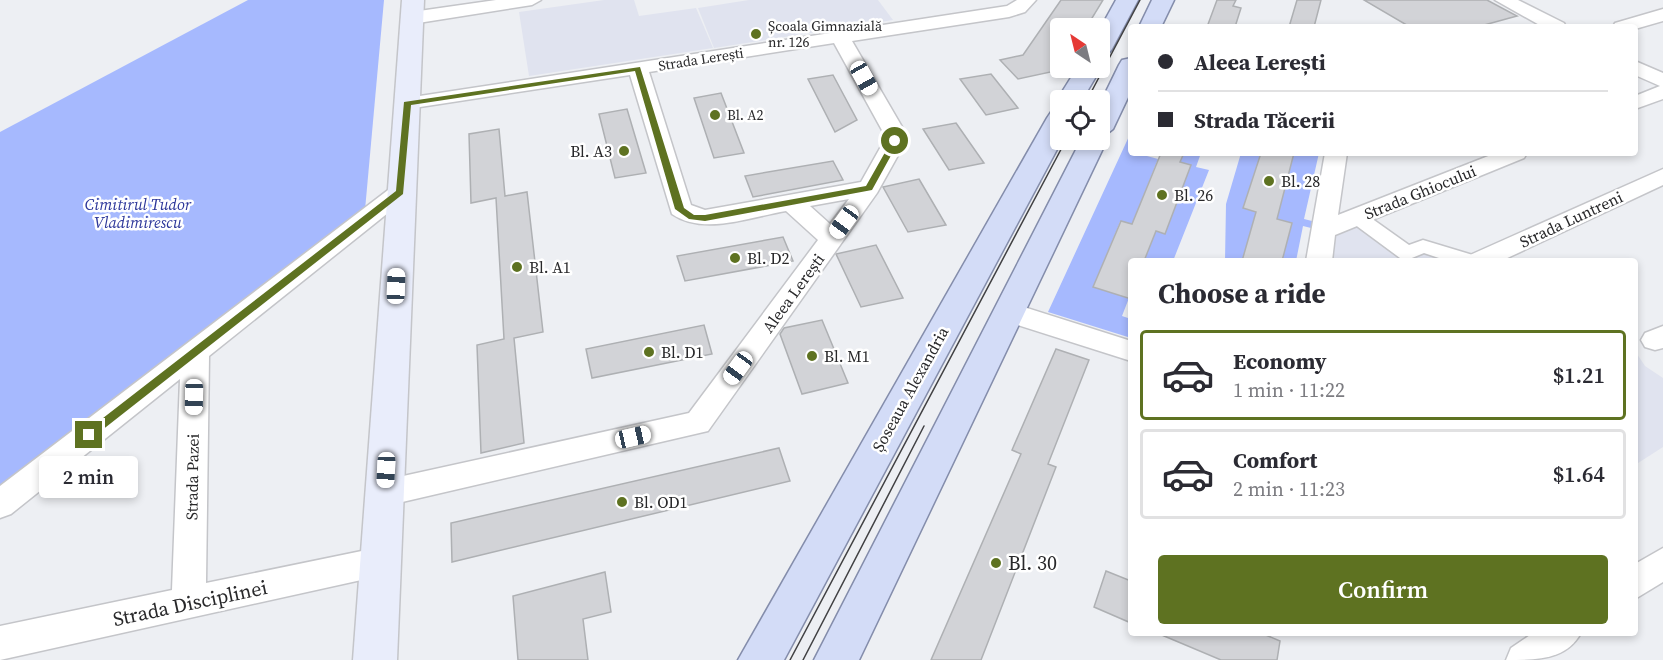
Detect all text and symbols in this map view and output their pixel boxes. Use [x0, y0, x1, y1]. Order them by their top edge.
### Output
place label: Școala Gimnazială nr. 126 [768, 16, 883, 52]
north arrow [1050, 18, 1110, 78]
map controls [1050, 18, 1110, 150]
marker: Școala Gimnazială nr. 126 [749, 27, 763, 41]
street label: Strada Lerești [657, 42, 745, 76]
text: Aleea Lerești [1194, 47, 1326, 77]
car [847, 58, 881, 98]
button: locate [1050, 90, 1110, 150]
place label: Bl. A2 [727, 105, 764, 125]
text: Strada Tăcerii [1194, 105, 1335, 135]
marker: Bl. A2 [708, 108, 722, 122]
route start [881, 127, 908, 154]
place label: Bl. A3 [570, 140, 612, 162]
marker: Bl. A3 [617, 144, 631, 158]
street label: Strada Ghiocului [1361, 159, 1479, 224]
place label: Bl. 28 [1281, 170, 1320, 192]
marker: Bl. 28 [1262, 174, 1276, 188]
place label: Bl. 26 [1174, 184, 1213, 206]
street label: Strada Luntreni [1516, 185, 1626, 252]
marker: Bl. 26 [1155, 188, 1169, 202]
park label: Cimitirul Tudor Vladimirescu [85, 193, 192, 233]
car [826, 202, 862, 242]
place label: Bl. D2 [747, 247, 790, 269]
street label: Aleea Lerești [757, 249, 829, 337]
marker: Bl. D2 [728, 251, 742, 265]
place label: Bl. A1 [529, 256, 571, 278]
marker: Bl. A1 [510, 260, 524, 274]
car [386, 268, 406, 304]
text: Choose a ride [1158, 275, 1326, 312]
street label: Șoseaua Alexandria [867, 322, 954, 455]
place label: Bl. D1 [661, 341, 704, 363]
marker: Bl. D1 [642, 345, 656, 359]
place label: Bl. M1 [824, 345, 870, 367]
text: Economy [1233, 346, 1327, 376]
car [720, 348, 756, 388]
icon: car [1161, 348, 1215, 402]
marker: Bl. M1 [805, 349, 819, 363]
text: $1.21 [1553, 360, 1605, 390]
text: 1 min · 11:22 [1233, 376, 1345, 404]
car [185, 379, 203, 415]
route end [75, 421, 102, 448]
car [613, 424, 653, 450]
street label: Strada Pazei [180, 433, 204, 520]
text: Comfort [1233, 445, 1317, 475]
icon: car [1161, 447, 1215, 501]
car [376, 452, 396, 488]
callout: 2 min [40, 456, 138, 498]
text: $1.64 [1553, 459, 1605, 489]
text: 2 min [63, 463, 114, 491]
text: 2 min · 11:23 [1233, 475, 1345, 503]
place label: Bl. OD1 [634, 491, 688, 513]
marker: Bl. OD1 [615, 495, 629, 509]
place label: Bl. 30 [1008, 549, 1057, 577]
button: Confirm [1158, 555, 1608, 624]
marker: Bl. 30 [989, 556, 1003, 570]
street label: Strada Disciplinei [110, 573, 270, 633]

